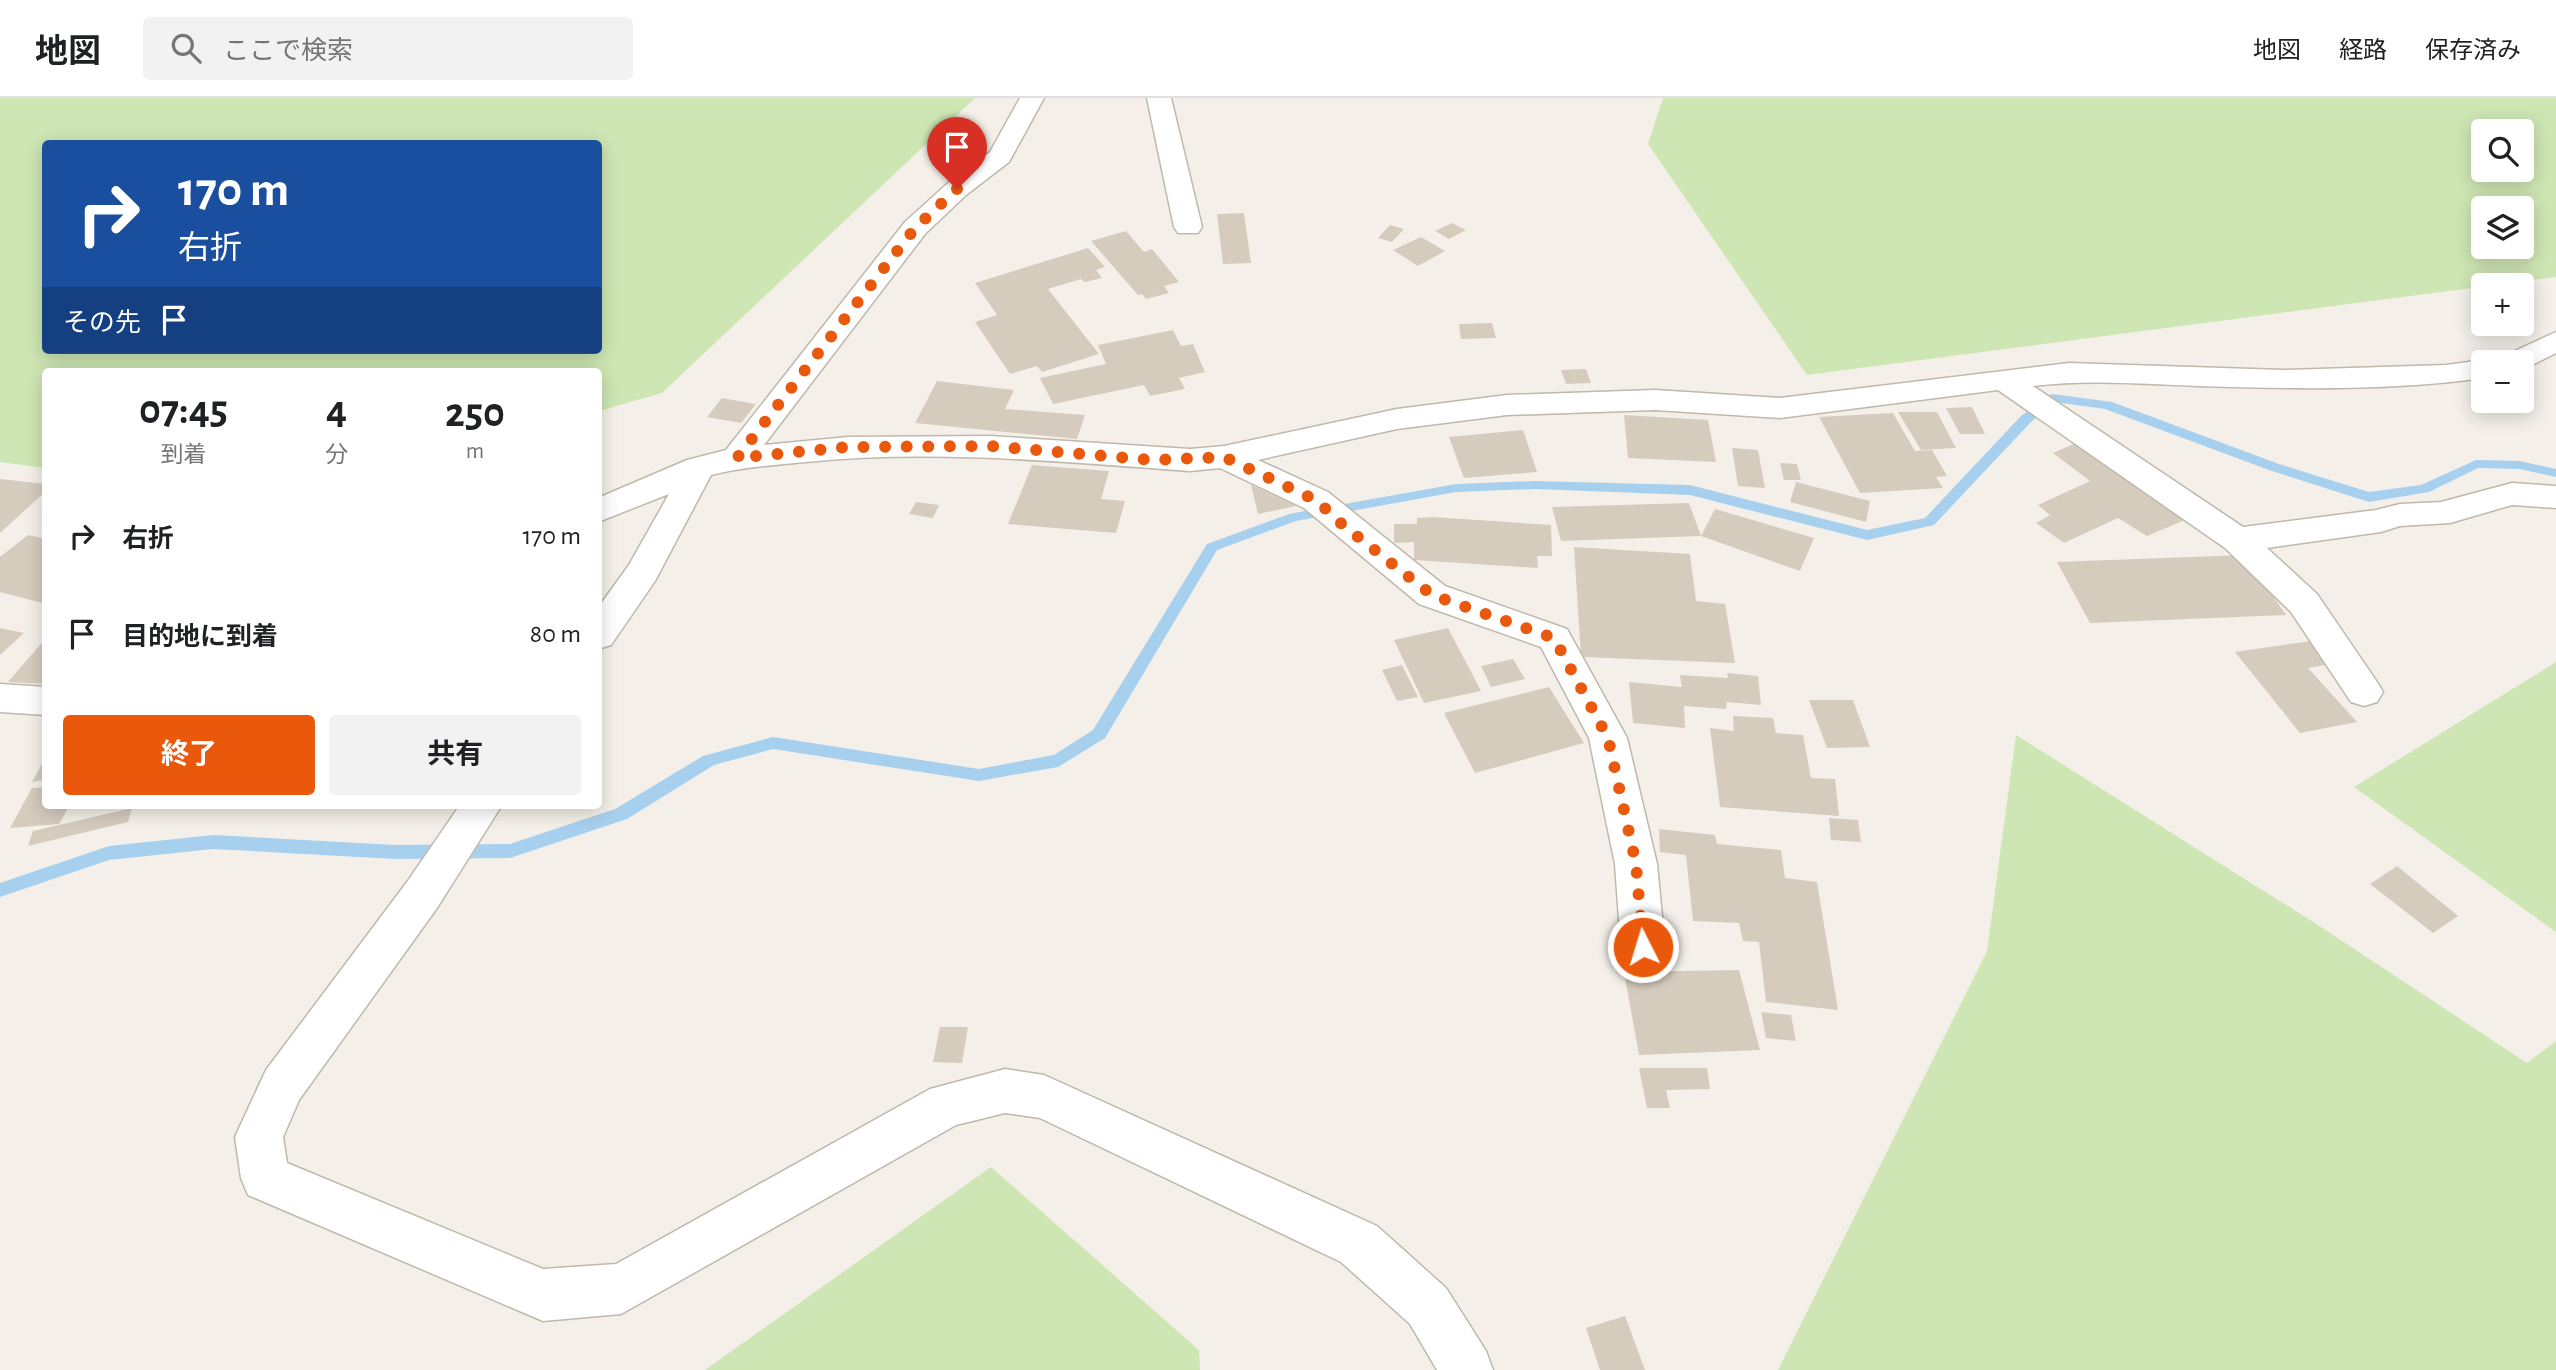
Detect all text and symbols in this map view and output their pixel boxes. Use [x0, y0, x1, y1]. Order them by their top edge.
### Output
search box [143, 17, 633, 80]
icon: search [167, 29, 205, 67]
text: 地図 [35, 36, 101, 69]
text: ここで検索 [223, 38, 353, 64]
text: 地図 [2253, 39, 2301, 63]
text: 経路 [2339, 39, 2387, 63]
text: 保存済み [2425, 39, 2521, 63]
pin [927, 117, 987, 189]
map controls [2471, 119, 2534, 413]
button: search [2471, 119, 2534, 182]
icon: arrive [938, 128, 976, 166]
text: 170 m [178, 166, 289, 215]
icon: right [63, 168, 154, 259]
button: layers [2471, 196, 2534, 259]
text: 右折 [178, 232, 242, 264]
button: + [2471, 273, 2534, 336]
icon: arrive [155, 301, 193, 339]
text: その先 [63, 310, 141, 336]
button: − [2471, 350, 2534, 413]
text: 07:45 [139, 389, 228, 431]
text: 4 [326, 389, 347, 431]
text: 250 [445, 392, 505, 434]
text: m [466, 440, 484, 463]
text: 到着 [161, 444, 207, 467]
text: 分 [325, 444, 348, 467]
icon: right [63, 517, 101, 555]
text: 170 m [522, 523, 581, 549]
text: 右折 [122, 526, 174, 552]
icon: arrive [63, 615, 101, 653]
text: 80 m [530, 621, 581, 647]
text: 目的地に到着 [122, 624, 278, 650]
button: 終了 [63, 715, 315, 795]
button: 共有 [329, 715, 581, 795]
position arrow [1606, 910, 1680, 984]

